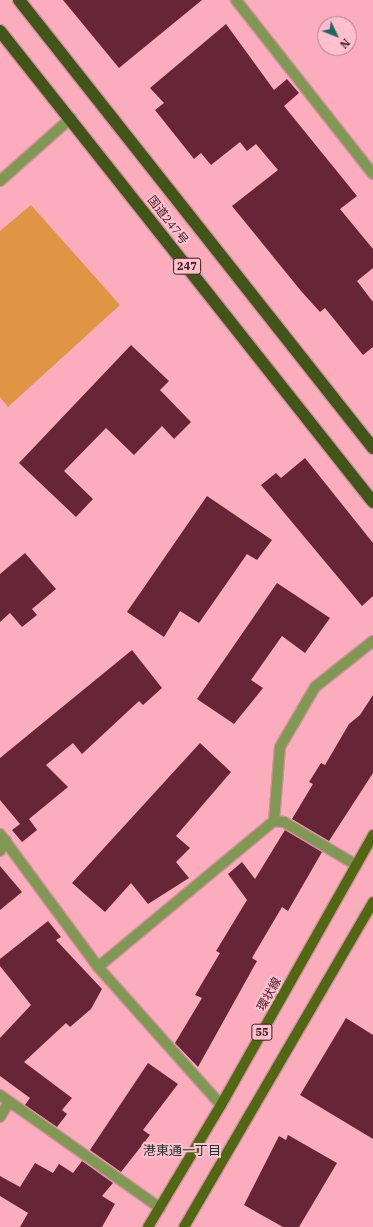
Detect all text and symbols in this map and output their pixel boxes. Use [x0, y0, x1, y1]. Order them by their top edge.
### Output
north arrow [317, 16, 357, 56]
text: N [337, 36, 353, 51]
street label: 国道247号 [145, 193, 191, 247]
road number: 247 [173, 257, 201, 275]
street label: 環状線 [254, 975, 284, 1013]
road number: 55 [251, 1023, 273, 1041]
district label: 港東通一丁目 [143, 1143, 221, 1159]

